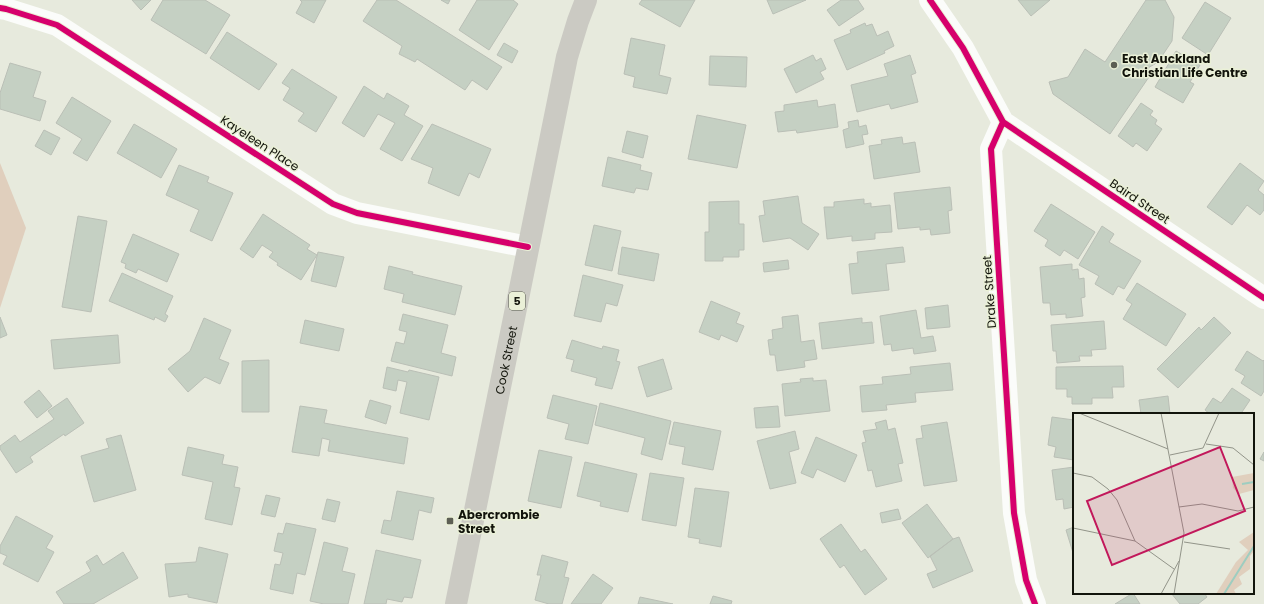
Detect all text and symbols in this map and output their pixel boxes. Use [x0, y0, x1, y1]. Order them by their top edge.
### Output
place label: East Auckland Christian Life Centre [1122, 50, 1248, 81]
marker: East Auckland Christian Life Centre [1109, 60, 1119, 70]
street label: Kayeleen Place [217, 111, 303, 175]
street label: Baird Street [1106, 175, 1174, 227]
street label: Drake Street [978, 255, 1000, 329]
road number: 5 [509, 292, 525, 310]
street label: Cook Street [490, 324, 521, 396]
inset map [1073, 413, 1254, 594]
place label: Abercrombie Street [458, 506, 540, 537]
marker: Abercrombie Street [445, 516, 455, 526]

